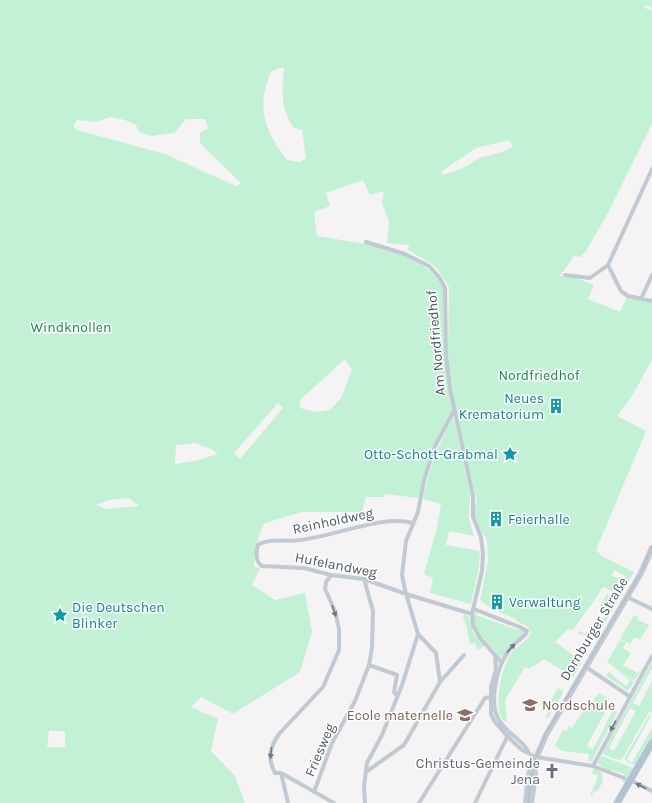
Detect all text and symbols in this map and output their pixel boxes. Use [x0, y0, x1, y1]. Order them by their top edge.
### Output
street label: Am Nordfriedhof [423, 290, 449, 396]
park label: Windknollen [31, 319, 111, 336]
park label: Nordfriedhof [499, 367, 580, 384]
place label: Neues Krematorium [459, 390, 544, 423]
building icon: Neues Krematorium [547, 397, 565, 415]
place icon: Otto-Schott-Grabmal [501, 445, 519, 463]
place label: Otto-Schott-Grabmal [364, 446, 498, 463]
street label: Reinholdweg [291, 504, 375, 538]
building icon: Feierhalle [487, 510, 505, 528]
place label: Feierhalle [508, 511, 570, 528]
street label: Hufelandweg [293, 549, 379, 581]
street label: Dornburger Straße [556, 574, 632, 684]
building icon: Verwaltung [488, 593, 506, 611]
place label: Verwaltung [509, 594, 581, 611]
place label: Die Deutschen Blinker [72, 599, 165, 632]
one-way arrow [332, 605, 338, 617]
place icon: Die Deutschen Blinker [51, 606, 69, 624]
one-way arrow [507, 643, 516, 653]
school or university icon: Nordschule [521, 696, 539, 714]
place label: Nordschule [542, 697, 615, 714]
school or university icon: Ecole maternelle [456, 706, 474, 724]
place label: Ecole maternelle [347, 707, 453, 724]
street label: Friesweg [301, 721, 339, 779]
one-way arrow [610, 721, 617, 732]
one-way arrow [268, 746, 274, 759]
place label: Christus-Gemeinde Jena [416, 755, 540, 788]
church icon: Christus-Gemeinde Jena [543, 762, 561, 780]
one-way arrow [635, 783, 647, 789]

